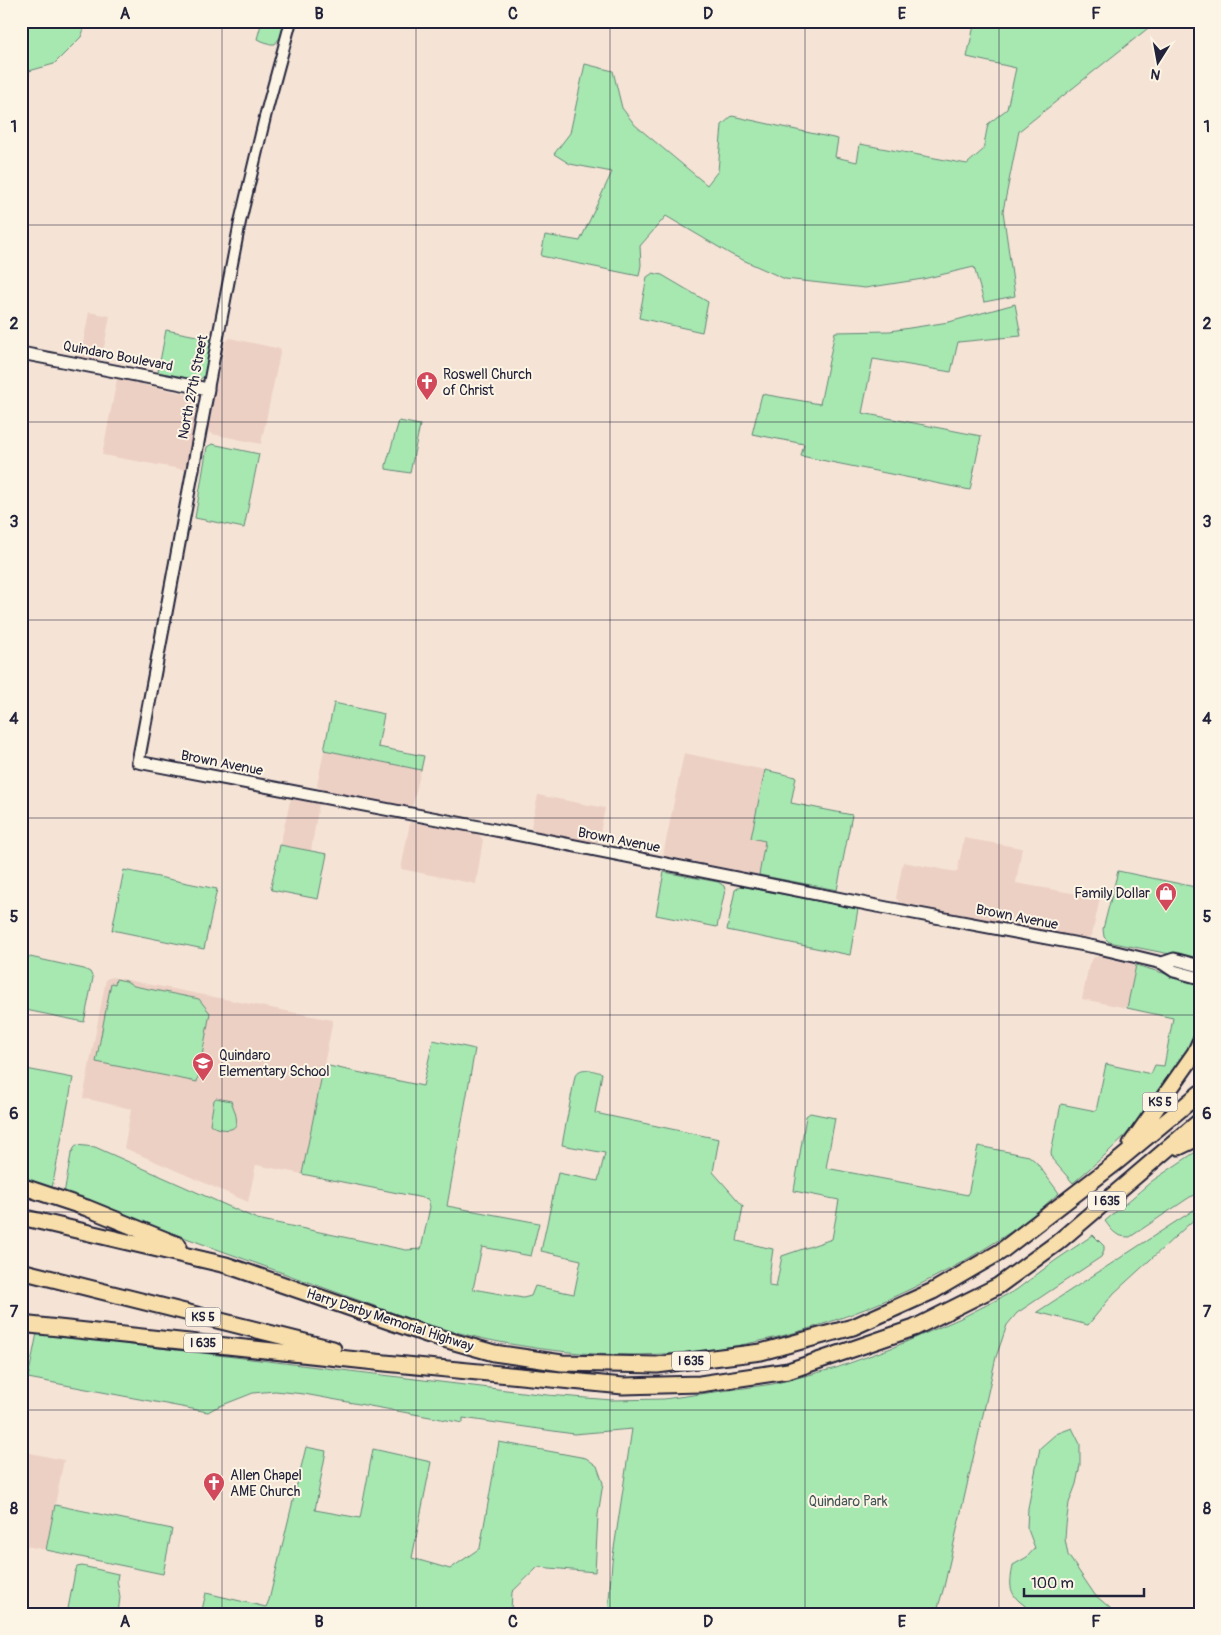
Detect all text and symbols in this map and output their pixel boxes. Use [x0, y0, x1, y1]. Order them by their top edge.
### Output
text: A [120, 4, 131, 24]
text: B [314, 4, 324, 24]
text: C [508, 4, 518, 24]
text: D [703, 4, 713, 24]
text: E [898, 4, 907, 24]
text: F [1091, 4, 1101, 24]
north arrow [1134, 38, 1184, 88]
text: N [1149, 65, 1162, 84]
text: 1 [11, 117, 17, 137]
text: 1 [1204, 117, 1210, 137]
text: 2 [10, 314, 19, 334]
text: 2 [1203, 314, 1212, 334]
street label: North 27th Street [175, 333, 211, 440]
street label: Quindaro Boulevard [62, 337, 175, 375]
place label: Roswell Church of Christ [443, 366, 532, 399]
church icon: Roswell Church of Christ [415, 370, 439, 401]
text: 3 [10, 512, 19, 532]
text: 3 [1203, 512, 1212, 532]
text: 4 [9, 709, 19, 729]
text: 4 [1202, 709, 1212, 729]
street label: Brown Avenue [179, 747, 265, 779]
street label: Brown Avenue [576, 824, 662, 856]
shop icon: Family Dollar [1154, 881, 1178, 912]
place label: Family Dollar [1074, 885, 1150, 902]
street label: Brown Avenue [974, 901, 1060, 933]
text: 5 [10, 907, 19, 927]
text: 5 [1203, 907, 1212, 927]
place label: Quindaro Elementary School [219, 1047, 330, 1080]
school or university icon: Quindaro Elementary School [191, 1051, 215, 1082]
road number: KS 5 [1142, 1092, 1178, 1112]
text: 6 [9, 1104, 19, 1124]
text: 6 [1202, 1104, 1212, 1124]
road number: I 635 [1088, 1192, 1126, 1210]
street label: Harry Darby Memorial Highway [304, 1285, 476, 1355]
text: 7 [10, 1302, 19, 1322]
text: 7 [1203, 1302, 1212, 1322]
road number: KS 5 [186, 1308, 220, 1326]
road number: I 635 [184, 1334, 222, 1352]
road number: I 635 [672, 1352, 710, 1370]
place label: Allen Chapel AME Church [230, 1467, 302, 1500]
church icon: Allen Chapel AME Church [202, 1471, 226, 1502]
park label: Quindaro Park [808, 1493, 888, 1510]
text: 8 [10, 1499, 18, 1519]
text: 8 [1203, 1499, 1211, 1519]
scale bar [1024, 1565, 1144, 1597]
text: 100 m [1031, 1574, 1074, 1593]
text: A [120, 1612, 131, 1632]
text: B [314, 1612, 324, 1632]
text: C [508, 1612, 518, 1632]
text: D [703, 1612, 713, 1632]
text: E [898, 1612, 907, 1632]
text: F [1091, 1612, 1101, 1632]

